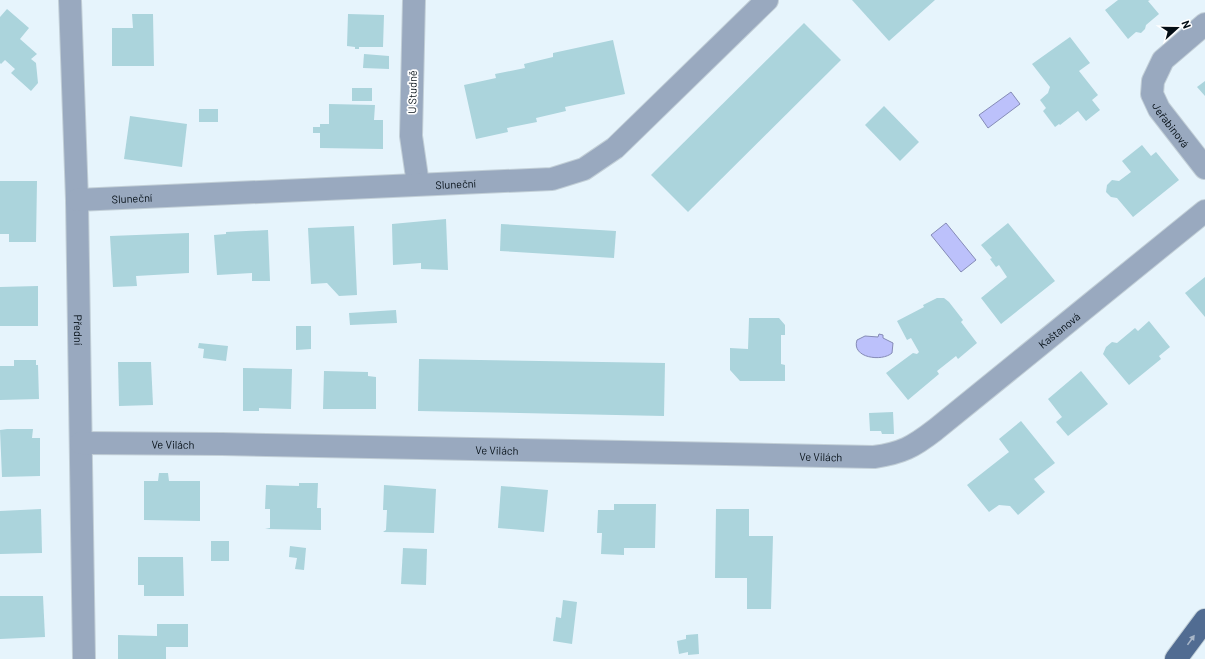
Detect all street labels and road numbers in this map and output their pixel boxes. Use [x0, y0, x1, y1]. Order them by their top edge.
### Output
street label: U Studně [405, 70, 419, 114]
street label: Jeřabinová [1150, 100, 1193, 150]
street label: Sluneční [435, 176, 477, 191]
street label: Sluneční [111, 190, 153, 205]
street label: Kaštanová [1035, 309, 1082, 350]
street label: Přední [72, 314, 86, 346]
street label: Ve Vilách [151, 437, 195, 450]
street label: Ve Vilách [475, 443, 519, 456]
street label: Ve Vilách [799, 449, 843, 463]

